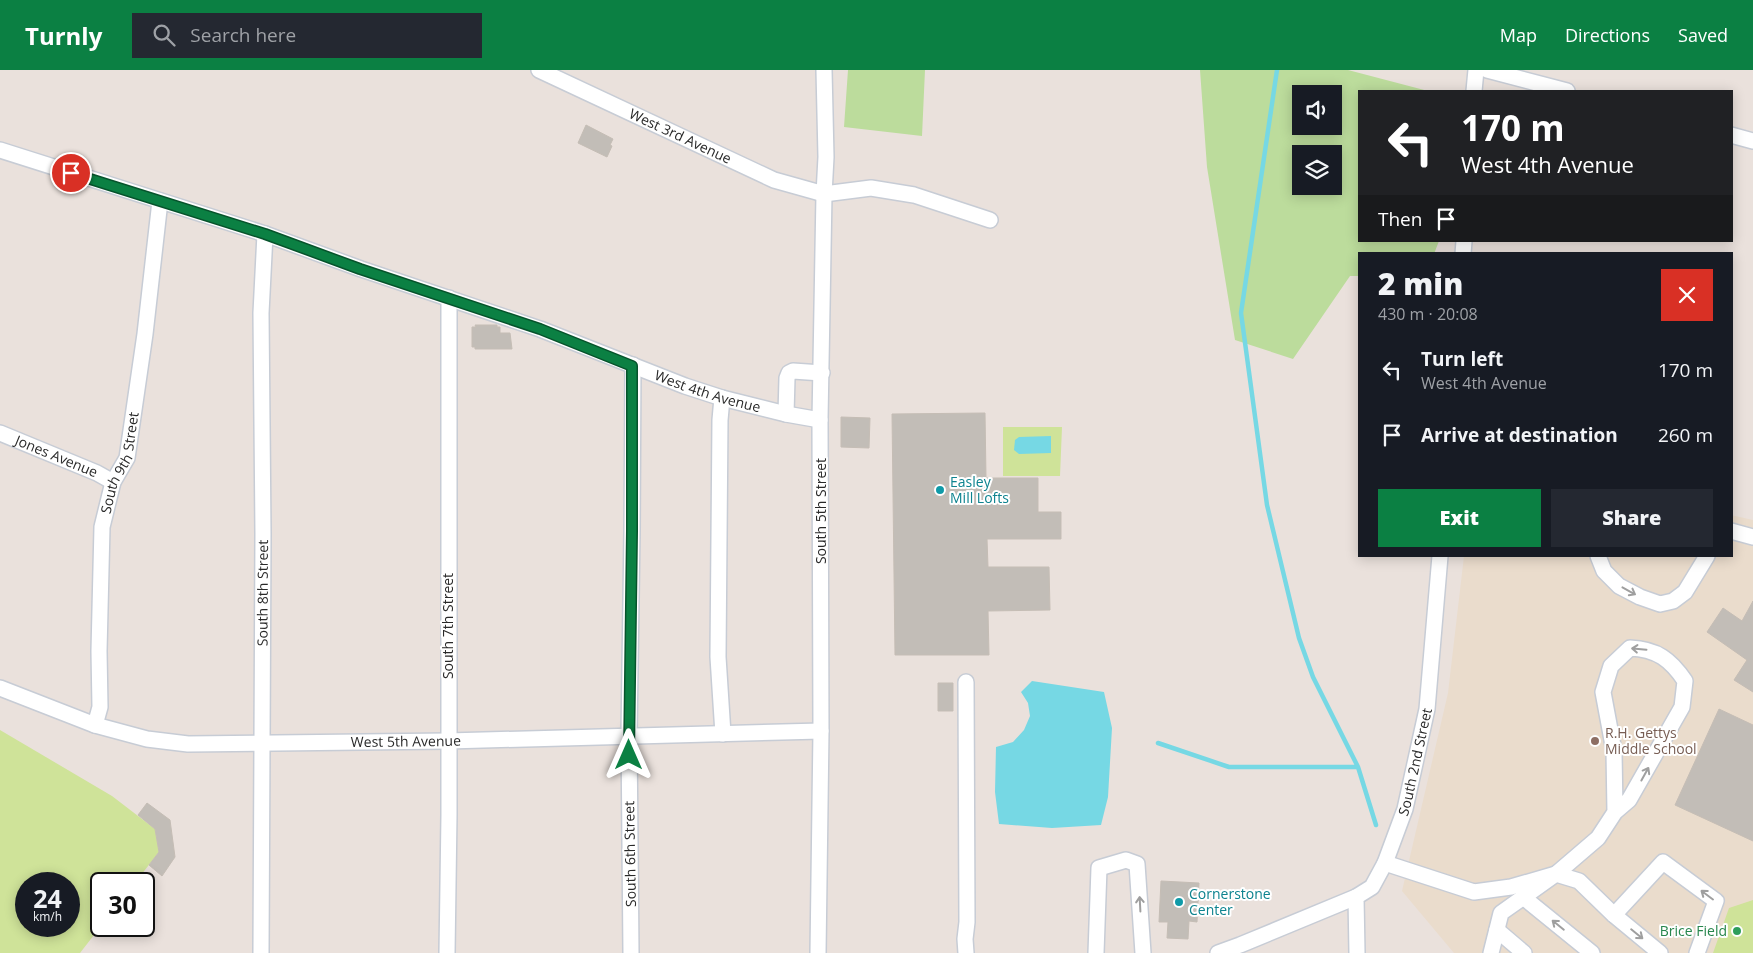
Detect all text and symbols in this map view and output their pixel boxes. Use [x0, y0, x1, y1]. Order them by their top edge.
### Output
search box [132, 13, 482, 58]
text: Turnly [25, 19, 102, 52]
icon: search [150, 21, 178, 49]
text: Search here [190, 22, 296, 48]
text: Map [1500, 23, 1537, 47]
text: Directions [1565, 23, 1650, 47]
text: Saved [1678, 23, 1728, 47]
map controls [1292, 85, 1342, 195]
button: sound [1292, 85, 1342, 135]
street label: West 3rd Avenue [626, 104, 735, 168]
text: 170 m [1461, 104, 1565, 151]
icon: left [1378, 110, 1443, 175]
button: layers [1292, 145, 1342, 195]
text: West 4th Avenue [1461, 149, 1634, 179]
pin [50, 152, 92, 194]
icon: arrive [57, 159, 85, 187]
icon: arrive [1432, 205, 1460, 233]
text: Then [1378, 206, 1422, 232]
text: 2 min [1378, 263, 1463, 304]
button: close [1661, 269, 1713, 321]
text: 430 m · 20:08 [1378, 303, 1478, 325]
text: Turn left [1421, 346, 1503, 372]
icon: left [1378, 356, 1406, 384]
text: 170 m [1658, 357, 1713, 383]
street label: West 4th Avenue [652, 365, 763, 416]
text: West 4th Avenue [1421, 372, 1547, 394]
street label: South 9th Street [96, 411, 143, 515]
icon: arrive [1378, 421, 1406, 449]
text: Arrive at destination [1421, 422, 1618, 448]
text: 260 m [1658, 422, 1713, 448]
street label: Jones Avenue [11, 430, 101, 481]
street label: South 5th Street [811, 458, 830, 564]
place label: Easley Mill Lofts [950, 472, 1009, 507]
marker: Easley Mill Lofts [934, 484, 946, 496]
button: Exit [1378, 489, 1541, 547]
button: Share [1551, 489, 1713, 547]
street label: South 8th Street [252, 540, 272, 646]
street label: South 7th Street [438, 573, 457, 679]
one-way arrow [1622, 586, 1637, 596]
one-way arrow [1631, 644, 1647, 654]
street label: South 2nd Street [1393, 706, 1436, 818]
place label: R.H. Gettys Middle School [1605, 723, 1697, 758]
position arrow [602, 728, 654, 780]
street label: West 5th Avenue [351, 731, 461, 751]
marker: R.H. Gettys Middle School [1589, 735, 1601, 747]
one-way arrow [1640, 768, 1650, 782]
street label: South 6th Street [619, 801, 640, 907]
speed limit sign: 30 [90, 872, 155, 937]
text: 24 [33, 881, 62, 915]
place label: Cornerstone Center [1189, 884, 1271, 919]
one-way arrow [1701, 889, 1714, 900]
marker: Cornerstone Center [1173, 896, 1185, 908]
one-way arrow [1135, 897, 1144, 913]
text: km/h [33, 908, 62, 925]
one-way arrow [1551, 919, 1564, 931]
place label: Brice Field [1660, 921, 1727, 940]
marker: Brice Field [1731, 925, 1743, 937]
one-way arrow [1630, 929, 1643, 940]

